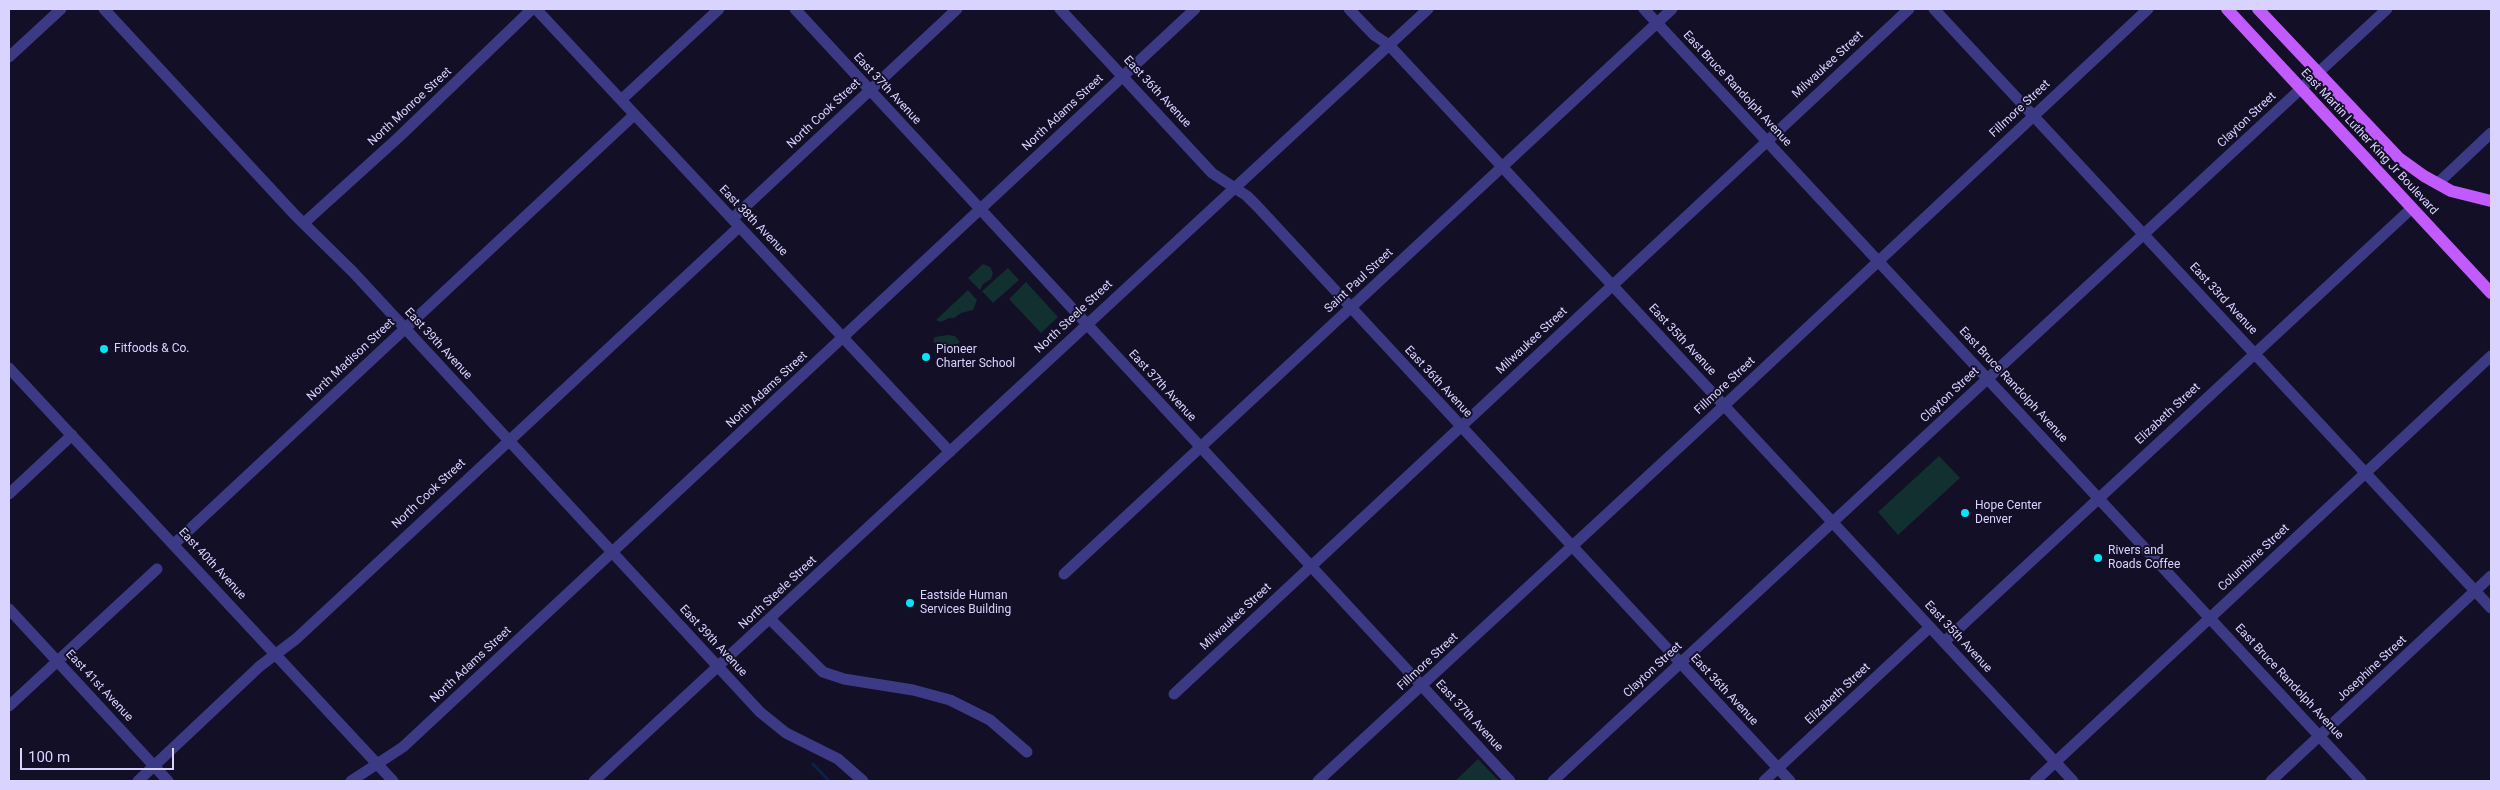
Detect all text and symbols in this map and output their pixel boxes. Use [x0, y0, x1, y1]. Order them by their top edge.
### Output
street label: East Bruce Randolph Avenue [1680, 28, 1794, 150]
street label: Milwaukee Street [1790, 28, 1866, 102]
street label: East 37th Avenue [850, 50, 924, 128]
street label: East 36th Avenue [1120, 53, 1194, 131]
street label: North Monroe Street [365, 65, 455, 149]
street label: East Martin Luther King Jr Boulevard [2297, 66, 2441, 218]
street label: North Adams Street [1019, 72, 1107, 154]
street label: North Cook Street [784, 76, 864, 152]
street label: Fillmore Street [1987, 77, 2053, 141]
street label: Clayton Street [2215, 89, 2279, 151]
street label: East 38th Avenue [716, 183, 790, 259]
street label: Saint Paul Street [1322, 246, 1396, 316]
street label: East 33rd Avenue [2186, 260, 2260, 338]
street label: North Steele Street [1032, 277, 1116, 357]
street label: East 35th Avenue [1645, 301, 1719, 379]
street label: Milwaukee Street [1494, 304, 1570, 378]
street label: East 39th Avenue [401, 305, 475, 383]
street label: North Madison Street [304, 316, 398, 404]
street label: East Bruce Randolph Avenue [1956, 324, 2070, 446]
place label: Fitfoods & Co. [114, 342, 190, 356]
marker: Fitfoods & Co. [98, 343, 110, 355]
place label: Pioneer Charter School [936, 343, 1015, 371]
street label: East 36th Avenue [1401, 343, 1475, 421]
street label: East 37th Avenue [1125, 347, 1199, 425]
street label: North Adams Street [723, 349, 811, 431]
marker: Pioneer Charter School [920, 351, 932, 363]
street label: Fillmore Street [1692, 354, 1758, 418]
street label: Clayton Street [1918, 364, 1982, 426]
street label: Elizabeth Street [2133, 380, 2203, 448]
street label: North Cook Street [389, 456, 469, 532]
place label: Hope Center Denver [1975, 499, 2042, 527]
marker: Hope Center Denver [1959, 507, 1971, 519]
street label: Columbine Street [2215, 521, 2293, 595]
street label: East 40th Avenue [175, 525, 249, 603]
place label: Rivers and Roads Coffee [2108, 544, 2180, 572]
marker: Rivers and Roads Coffee [2092, 552, 2104, 564]
street label: North Steele Street [736, 553, 820, 633]
street label: Milwaukee Street [1198, 580, 1274, 654]
place label: Eastside Human Services Building [920, 589, 1011, 617]
marker: Eastside Human Services Building [904, 597, 916, 609]
street label: East 35th Avenue [1921, 598, 1995, 676]
street label: East 39th Avenue [676, 602, 750, 680]
street label: East Bruce Randolph Avenue [2232, 621, 2346, 743]
street label: North Adams Street [427, 624, 515, 706]
street label: Fillmore Street [1395, 630, 1461, 694]
street label: Josephine Street [2334, 633, 2410, 705]
street label: Clayton Street [1621, 639, 1685, 701]
street label: East 41st Avenue [62, 647, 136, 725]
street label: East 36th Avenue [1687, 651, 1761, 729]
street label: Elizabeth Street [1803, 660, 1873, 728]
street label: East 37th Avenue [1432, 677, 1506, 755]
scale bar [22, 738, 176, 770]
text: 100 m [28, 748, 70, 766]

